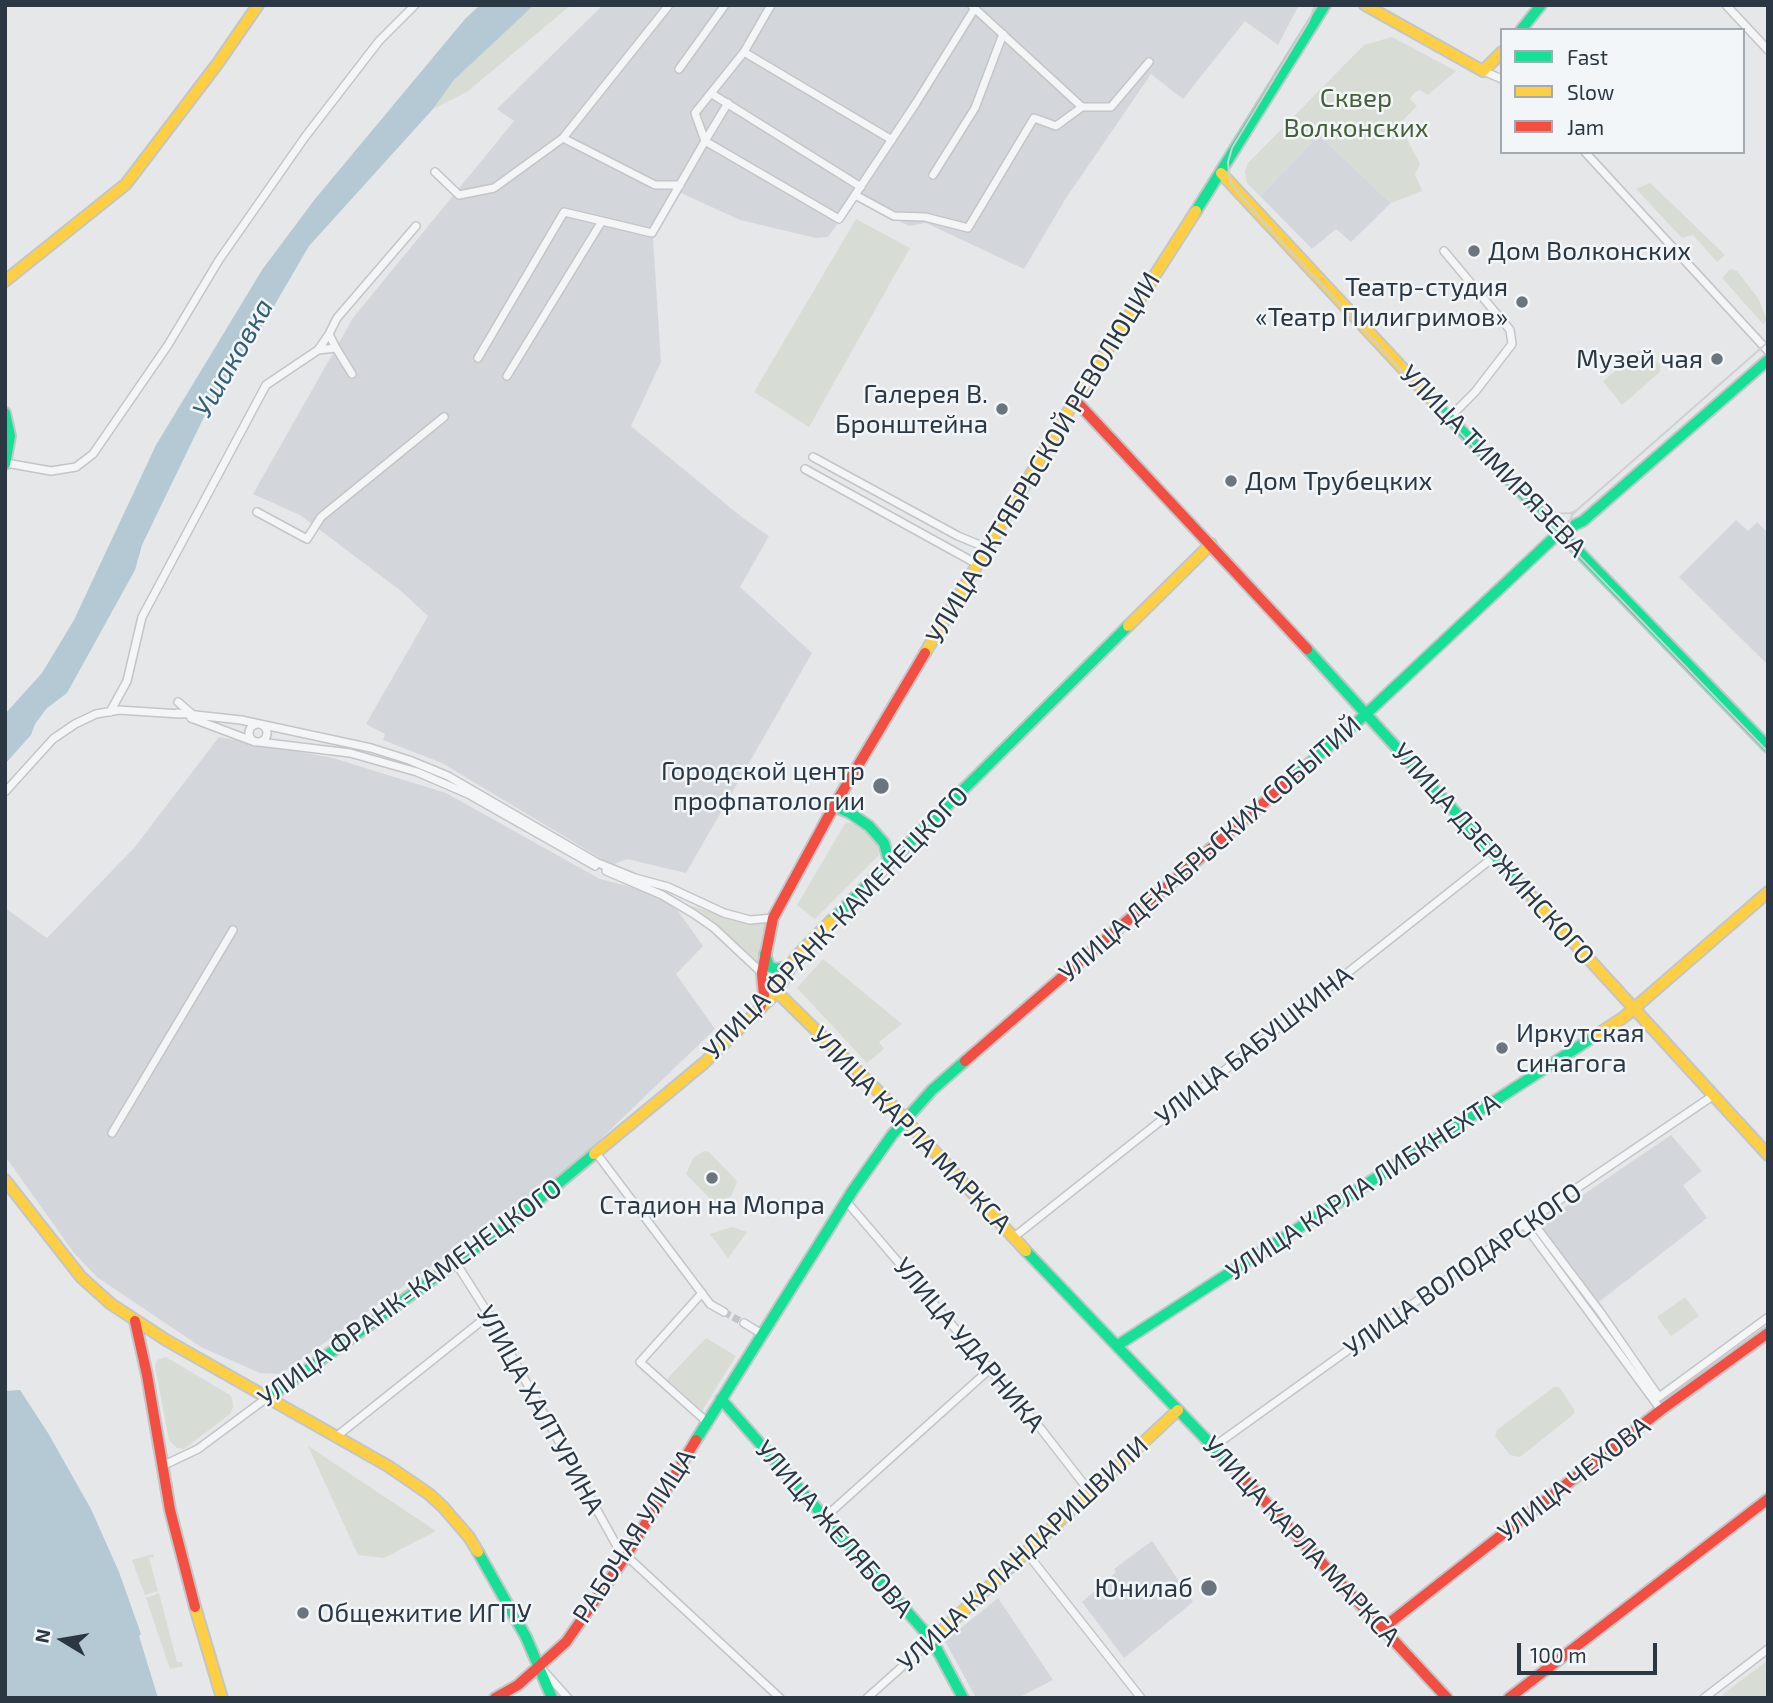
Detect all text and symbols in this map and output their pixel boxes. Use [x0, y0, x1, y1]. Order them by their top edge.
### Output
legend [1500, 28, 1745, 154]
text: Fast [1567, 44, 1608, 69]
text: Slow [1567, 79, 1614, 104]
park label: Сквер Волконских [1284, 82, 1428, 144]
text: Jam [1567, 114, 1604, 139]
place label: Дом Волконских [1488, 235, 1691, 267]
marker: Дом Волконских [1466, 243, 1482, 259]
street label: УЛИЦА ОКТЯБРЬСКОЙ РЕВОЛЮЦИИ [919, 266, 1167, 650]
place label: Театр-студия «Театр Пилигримов» [1255, 271, 1508, 332]
water label: Ушаковка [185, 292, 281, 424]
marker: Театр-студия «Театр Пилигримов» [1514, 294, 1530, 310]
place label: Музей чая [1576, 343, 1703, 375]
marker: Музей чая [1709, 351, 1725, 367]
street label: УЛИЦА ТИМИРЯЗЕВА [1393, 359, 1593, 563]
place label: Галерея В. Бронштейна [835, 378, 988, 440]
marker: Галерея В. Бронштейна [994, 401, 1010, 417]
place label: Дом Трубецких [1245, 465, 1432, 497]
marker: Дом Трубецких [1223, 473, 1239, 489]
street label: УЛИЦА ДЕКАБРЬСКИХ СОБЫТИЙ [1053, 709, 1367, 989]
street label: УЛИЦА ДЗЕРЖИНСКОГО [1385, 737, 1601, 971]
place label: Городской центр профпатологии [661, 755, 865, 816]
marker: Городской центр профпатологии [871, 776, 891, 796]
street label: УЛИЦА ФРАНК-КАМЕНЕЦКОГО [697, 780, 975, 1066]
street label: УЛИЦА БАБУШКИНА [1149, 959, 1359, 1133]
place label: Иркутская синагога [1516, 1017, 1645, 1078]
street label: УЛИЦА КАРЛА МАРКСА [804, 1020, 1018, 1240]
marker: Иркутская синагога [1494, 1040, 1510, 1056]
street label: УЛИЦА КАРЛА ЛИБКНЕХТА [1221, 1087, 1505, 1287]
marker: Стадион на Мопра [704, 1170, 720, 1186]
street label: УЛИЦА ФРАНК-КАМЕНЕЦКОГО [252, 1172, 568, 1414]
street label: УЛИЦА ВОЛОДАРСКОГО [1338, 1176, 1588, 1364]
place label: Стадион на Мопра [599, 1189, 825, 1221]
street label: УЛИЦА УДАРНИКА [887, 1251, 1051, 1439]
street label: УЛИЦА ХАЛТУРИНА [470, 1300, 610, 1520]
street label: УЛИЦА ЧЕХОВА [1492, 1410, 1656, 1548]
street label: УЛИЦА КАЛАНДАРИШВИЛИ [891, 1430, 1155, 1678]
street label: УЛИЦА КАРЛА МАРКСА [1196, 1430, 1406, 1652]
street label: УЛИЦА ЖЕЛЯБОВА [749, 1434, 919, 1624]
street label: РАБОЧАЯ УЛИЦА [566, 1443, 702, 1629]
place label: Юнилаб [1095, 1572, 1193, 1604]
marker: Юнилаб [1199, 1578, 1219, 1598]
place label: Общежитие ИГПУ [317, 1597, 532, 1629]
north arrow [28, 1605, 98, 1675]
marker: Общежитие ИГПУ [295, 1605, 311, 1621]
text: N [29, 1627, 54, 1645]
scale bar [1521, 1630, 1661, 1674]
text: 100 m [1530, 1642, 1587, 1667]

